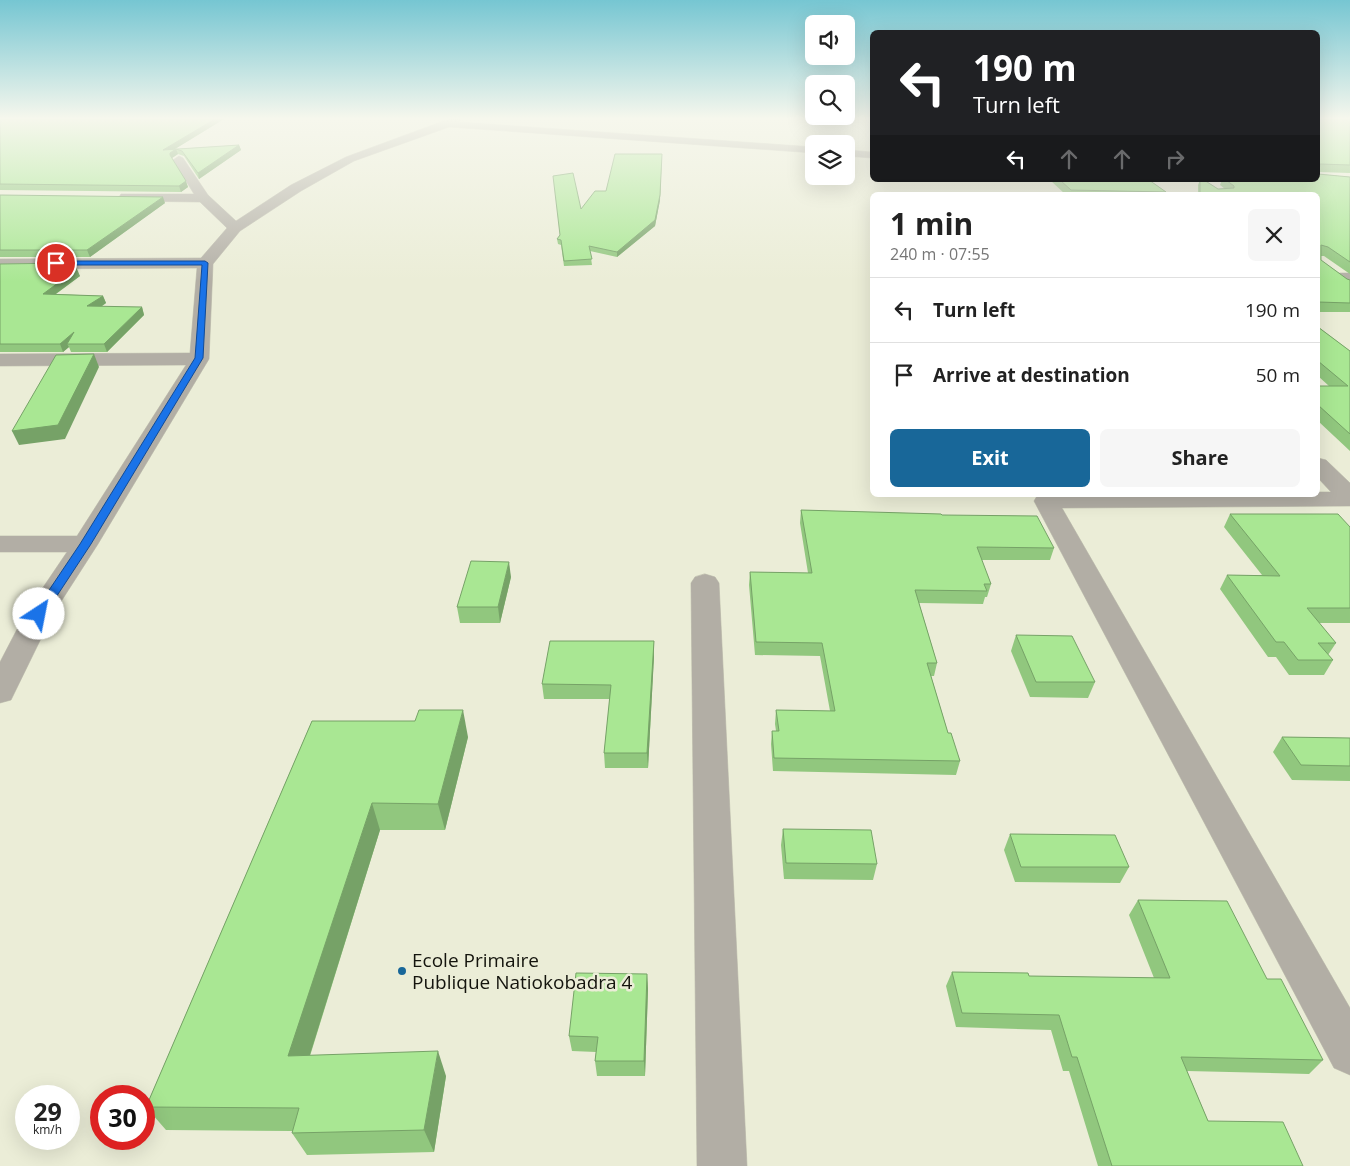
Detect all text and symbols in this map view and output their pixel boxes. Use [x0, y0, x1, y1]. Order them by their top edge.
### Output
map controls [805, 15, 855, 185]
button: sound [805, 15, 855, 65]
text: 190 m [973, 44, 1077, 91]
icon: left [890, 50, 955, 115]
button: search [805, 75, 855, 125]
text: Turn left [973, 89, 1060, 119]
button: layers [805, 135, 855, 185]
icon: left [1002, 145, 1030, 173]
icon: ahead [1055, 145, 1083, 173]
icon: ahead [1108, 145, 1136, 173]
icon: right [1161, 145, 1189, 173]
text: 1 min [890, 203, 973, 244]
button: close [1248, 209, 1300, 261]
pin [35, 242, 77, 284]
text: 240 m · 07:55 [890, 243, 990, 265]
icon: arrive [42, 249, 70, 277]
icon: left [890, 296, 918, 324]
text: Turn left [933, 297, 1015, 323]
text: 190 m [1245, 297, 1300, 323]
icon: arrive [890, 361, 918, 389]
text: Arrive at destination [933, 362, 1130, 388]
text: 50 m [1256, 362, 1300, 388]
button: Exit [890, 429, 1090, 487]
button: Share [1100, 429, 1300, 487]
position arrow [12, 587, 64, 639]
place label: Ecole Primaire Publique Natiokobadra 4 [412, 947, 633, 995]
marker: Ecole Primaire Publique Natiokobadra 4 [396, 965, 408, 977]
speed limit sign: 30 [90, 1085, 155, 1150]
text: 29 [33, 1094, 62, 1128]
text: km/h [33, 1121, 62, 1138]

